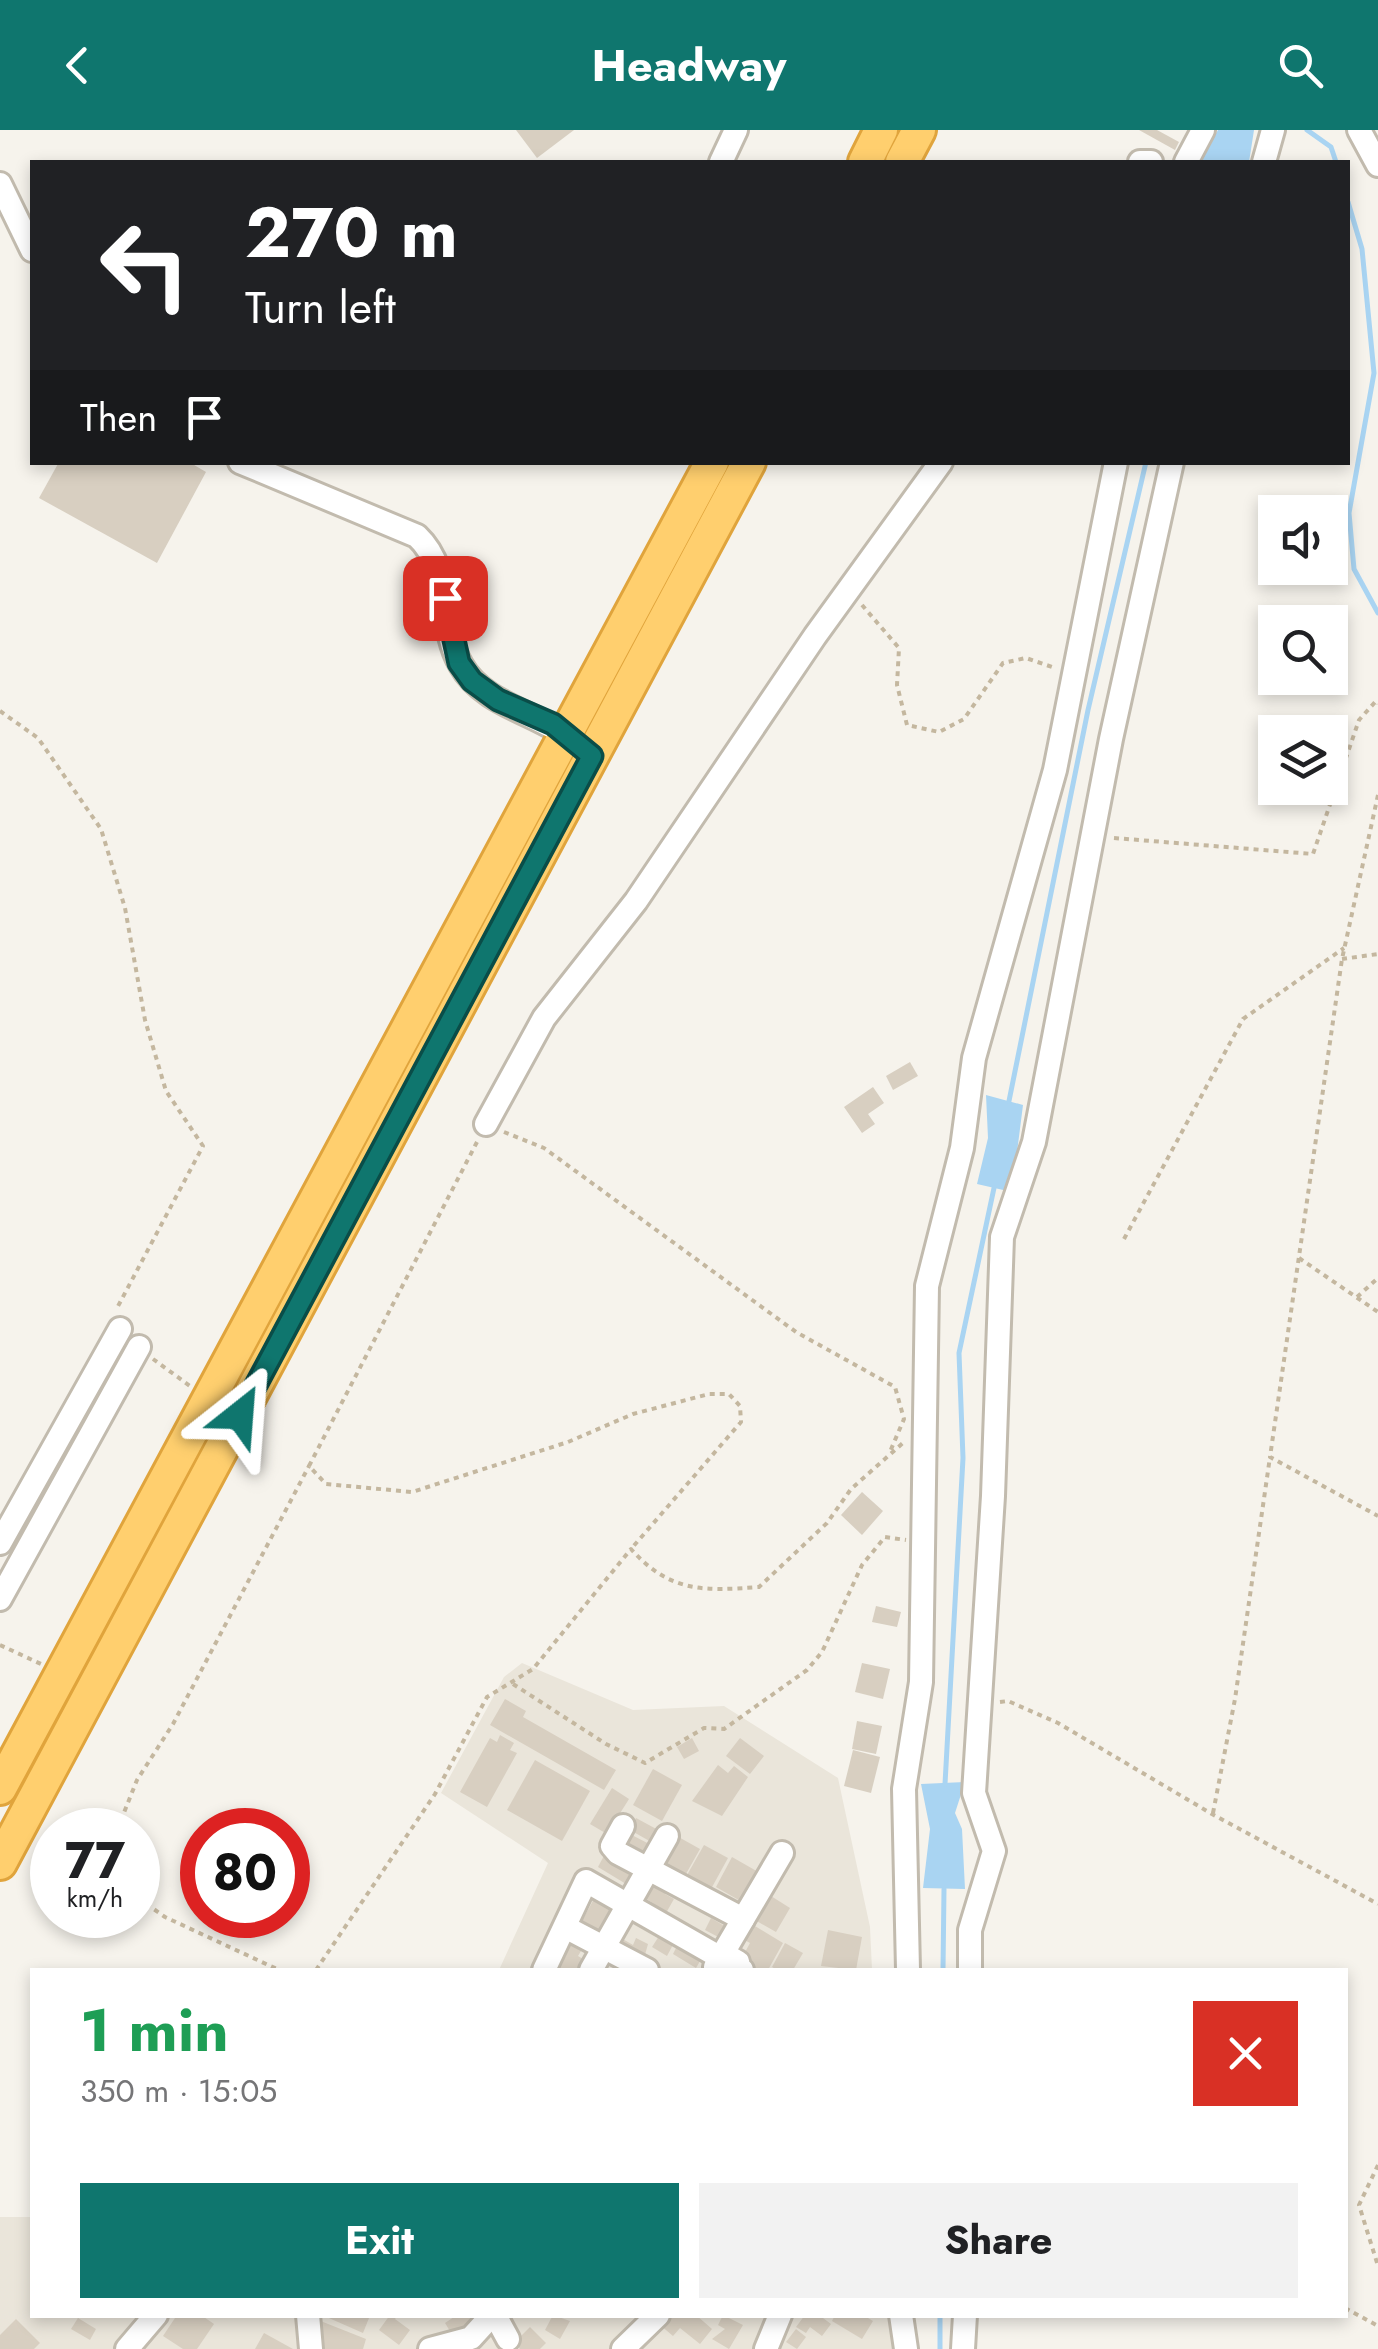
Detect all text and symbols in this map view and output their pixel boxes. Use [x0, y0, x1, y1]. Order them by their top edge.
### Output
text: Headway [592, 33, 786, 98]
icon: back [50, 38, 105, 93]
icon: search [1273, 38, 1328, 93]
text: 270 m [245, 182, 458, 283]
icon: left [80, 200, 210, 330]
text: Turn left [245, 275, 396, 340]
text: Then [80, 390, 157, 445]
icon: arrive [177, 390, 232, 445]
map controls [1258, 495, 1348, 805]
button: sound [1258, 495, 1348, 585]
pin [403, 556, 488, 641]
icon: arrive [418, 571, 473, 626]
button: search [1258, 605, 1348, 695]
button: layers [1258, 715, 1348, 805]
position arrow [188, 1363, 292, 1467]
speed limit sign: 80 [180, 1808, 310, 1938]
text: 77 [65, 1824, 125, 1897]
text: km/h [67, 1880, 123, 1916]
text: 1 min [80, 1987, 229, 2074]
button: close [1193, 2001, 1298, 2106]
text: 350 m · 15:05 [80, 2068, 277, 2114]
button: Exit [80, 2183, 679, 2298]
button: Share [699, 2183, 1298, 2298]

